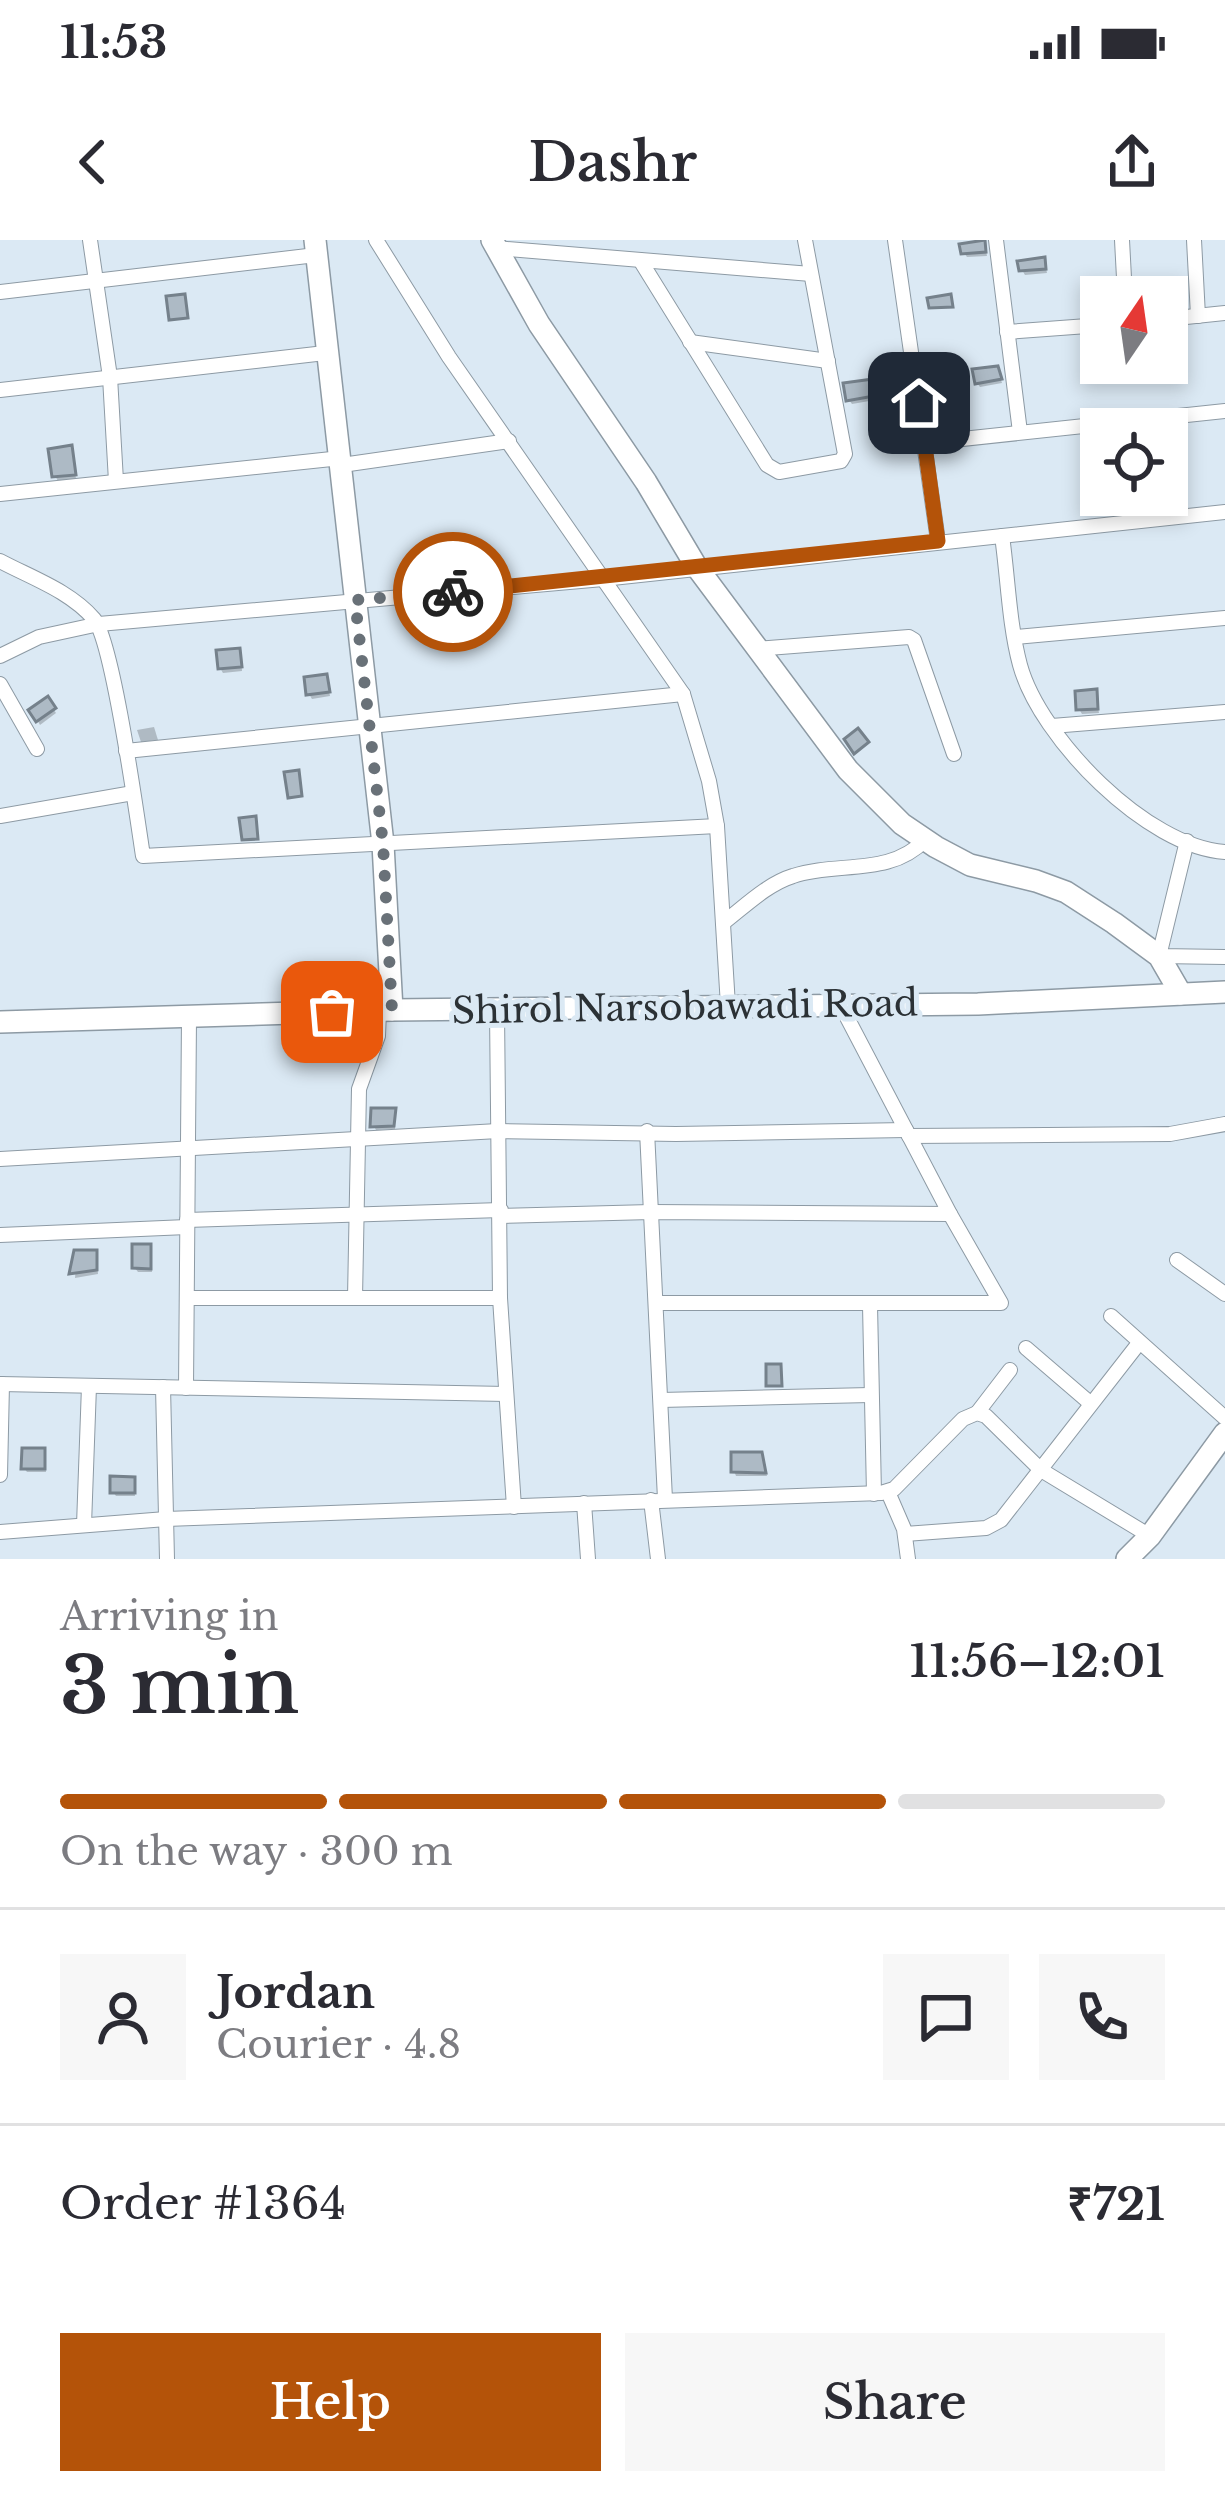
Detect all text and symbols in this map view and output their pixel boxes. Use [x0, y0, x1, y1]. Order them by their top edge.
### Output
text: 11:53 [60, 14, 167, 70]
icon: back [60, 129, 126, 195]
text: Dashr [528, 129, 697, 196]
icon: share [1099, 129, 1165, 195]
north arrow [1080, 276, 1188, 384]
map controls [1080, 276, 1188, 516]
pin [868, 352, 970, 454]
icon: home [886, 370, 952, 436]
button: locate [1080, 408, 1188, 516]
courier [393, 532, 513, 652]
icon: bike [420, 559, 486, 625]
pin [281, 961, 383, 1063]
icon: bag [299, 979, 365, 1045]
street label: Shirol Narsobawadi Road [451, 980, 919, 1034]
text: Arriving in [60, 1592, 279, 1641]
text: 11:56–12:01 [909, 1633, 1165, 1689]
text: 3 min [60, 1637, 299, 1734]
text: On the way · 300 m [60, 1827, 453, 1876]
button: person [60, 1954, 186, 2080]
button: chat [883, 1954, 1009, 2080]
button: phone [1039, 1954, 1165, 2080]
text: Jordan [216, 1964, 375, 2020]
text: Courier · 4.8 [216, 2020, 461, 2069]
text: Order #1364 [60, 2175, 346, 2231]
text: ₹721 [1067, 2176, 1165, 2232]
button: Help [60, 2333, 601, 2471]
button: Share [625, 2333, 1165, 2471]

